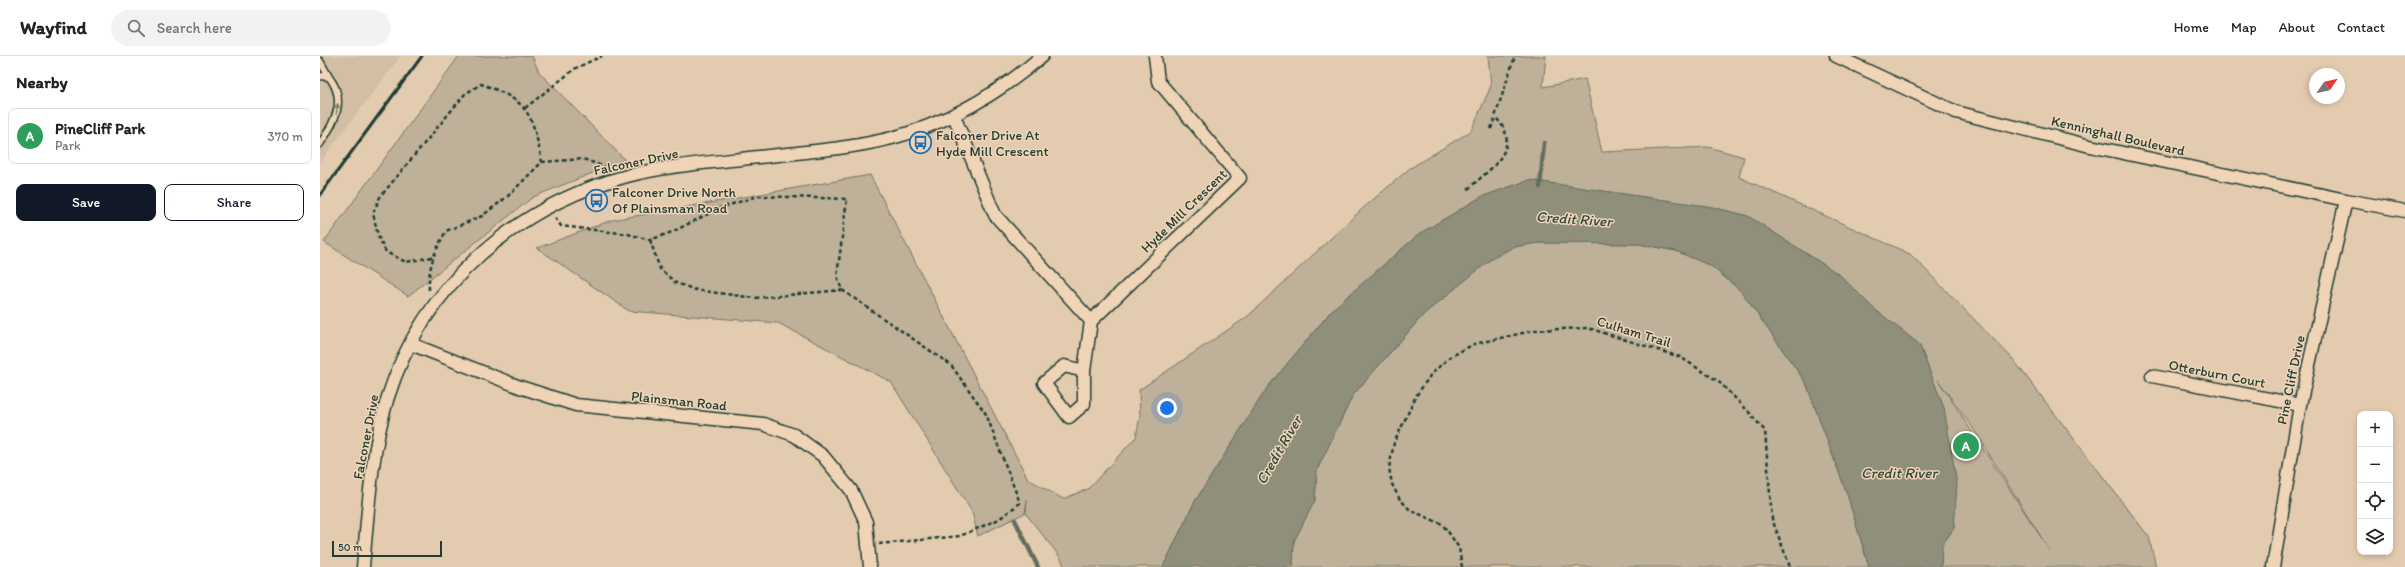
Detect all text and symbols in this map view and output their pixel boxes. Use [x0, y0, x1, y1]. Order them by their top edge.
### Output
search box [111, 10, 391, 46]
text: Wayfind [20, 16, 87, 39]
icon: search [125, 17, 147, 39]
text: Search here [157, 19, 232, 37]
text: Home [2174, 19, 2209, 36]
text: Map [2231, 19, 2257, 36]
text: About [2279, 19, 2315, 36]
text: Contact [2337, 19, 2385, 36]
north arrow [2309, 68, 2345, 104]
text: Nearby [16, 72, 68, 92]
one-way arrow [334, 103, 340, 115]
street label: Kenninghall Boulevard [2050, 112, 2187, 160]
text: PineCliff Park [55, 120, 145, 138]
place label: Falconer Drive At Hyde Mill Crescent [936, 127, 1049, 160]
text: A [26, 129, 34, 144]
text: 370 m [268, 129, 303, 144]
bus stop icon: Falconer Drive At Hyde Mill Crescent [907, 130, 933, 156]
text: Park [55, 138, 81, 153]
street label: Falconer Drive [592, 145, 680, 179]
street label: Hyde Mill Crescent [1138, 166, 1230, 256]
button: Save [16, 184, 156, 221]
button: Share [164, 184, 304, 221]
place label: Falconer Drive North Of Plainsman Road [612, 184, 737, 217]
bus stop icon: Falconer Drive North Of Plainsman Road [584, 187, 610, 213]
water label: Credit River [1535, 207, 1615, 231]
street label: Culham Trail [1595, 313, 1673, 351]
street label: Pine Cliff Drive [2273, 334, 2309, 426]
street label: Otterburn Court [2167, 356, 2267, 392]
street label: Plainsman Road [630, 388, 728, 415]
street label: Falconer Drive [349, 393, 383, 481]
your location [1157, 398, 1177, 418]
water label: Credit River [1252, 411, 1307, 487]
map controls [2357, 411, 2393, 555]
button: + [2357, 411, 2393, 447]
pin: A [1953, 431, 1979, 461]
button: − [2357, 447, 2393, 483]
water label: Credit River [1861, 464, 1939, 482]
button: locate [2357, 483, 2393, 519]
button: layers [2357, 519, 2393, 555]
scale bar [332, 539, 442, 558]
text: 50 m [338, 541, 362, 554]

